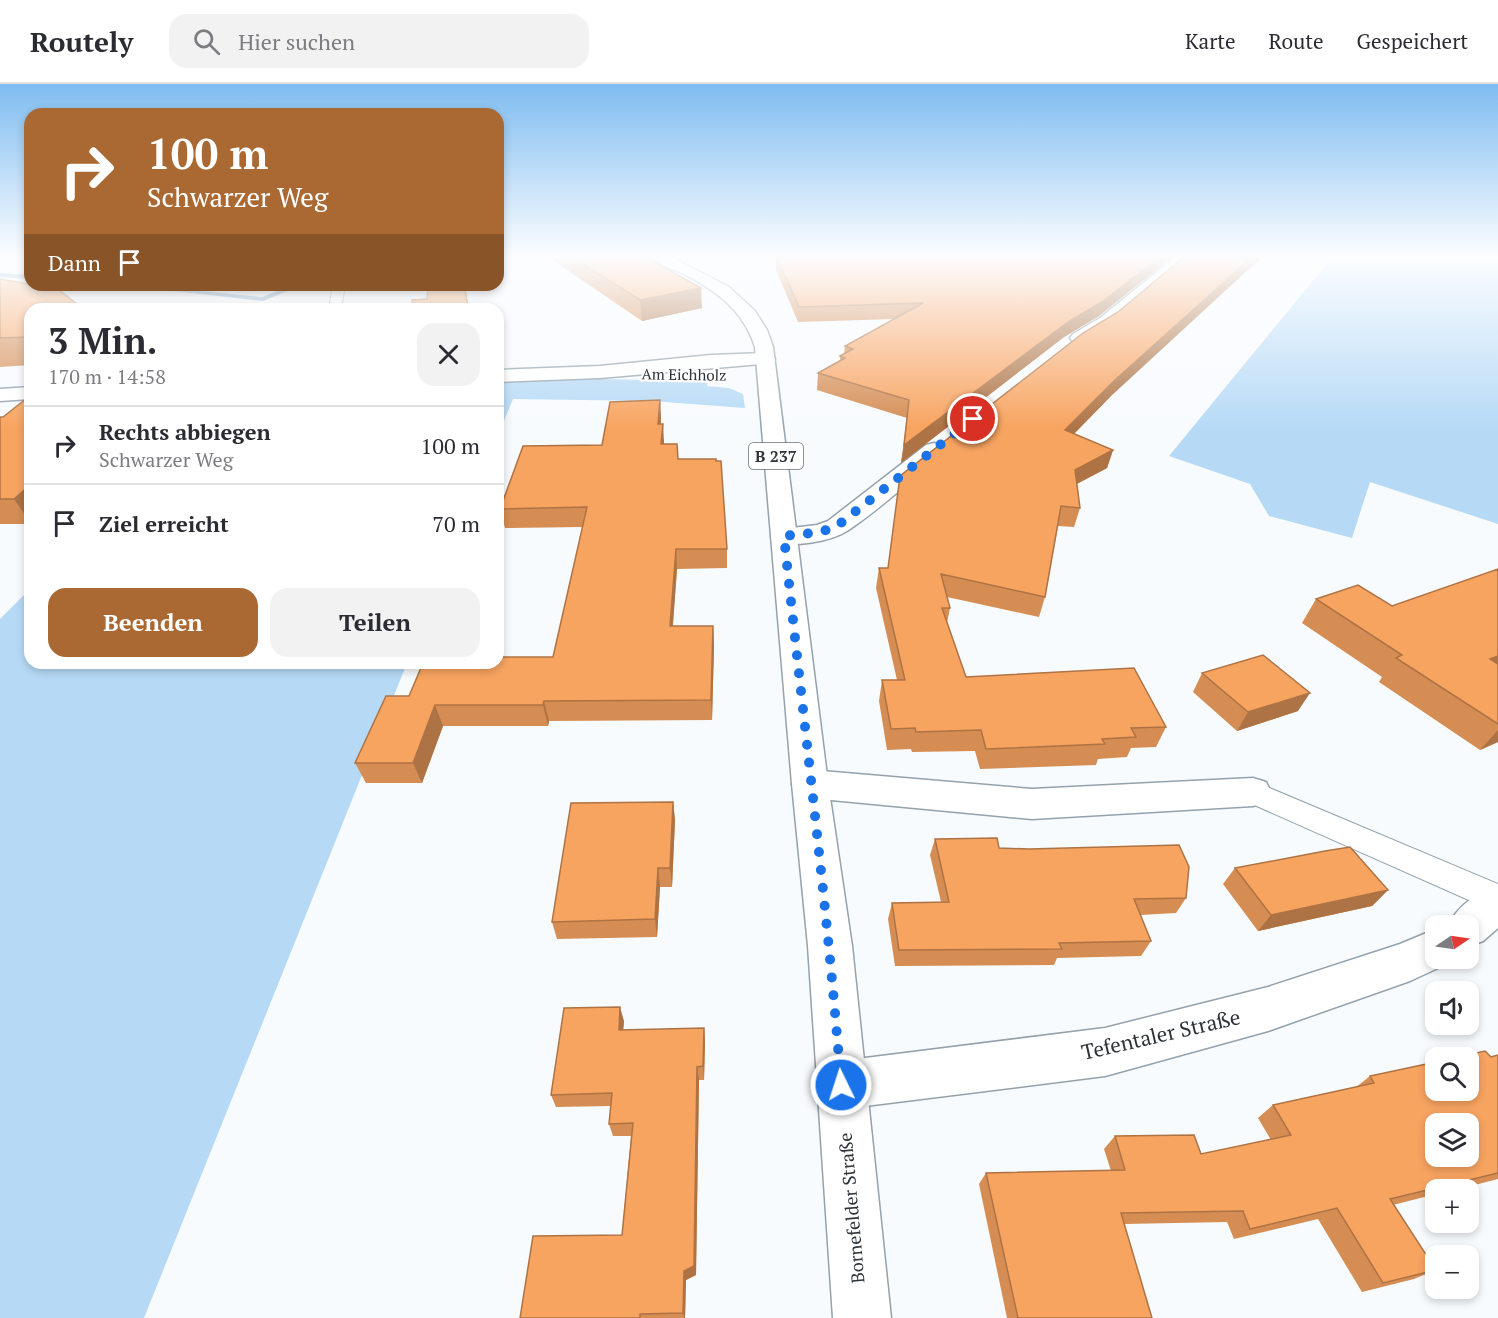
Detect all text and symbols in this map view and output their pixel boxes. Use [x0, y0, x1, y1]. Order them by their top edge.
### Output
search box [169, 14, 589, 68]
text: Routely [30, 23, 133, 60]
icon: search [190, 25, 223, 58]
text: Hier suchen [238, 27, 355, 56]
text: Karte [1185, 27, 1236, 55]
text: Route [1269, 27, 1324, 55]
text: Gespeichert [1357, 27, 1468, 55]
text: 100 m [147, 125, 268, 181]
icon: right [48, 132, 126, 210]
text: Schwarzer Weg [147, 179, 328, 215]
icon: arrive [113, 246, 146, 279]
text: Dann [48, 248, 101, 277]
text: 3 Min. [48, 317, 157, 364]
button: close [417, 323, 480, 386]
text: 170 m · 14:58 [48, 363, 166, 390]
street label: Am Eichholz [641, 363, 727, 385]
pin [947, 393, 998, 444]
icon: arrive [956, 402, 989, 435]
text: Rechts abbiegen [99, 417, 271, 446]
icon: right [48, 429, 81, 462]
text: 100 m [420, 431, 480, 460]
road number: B 237 [749, 443, 803, 469]
text: Schwarzer Weg [99, 446, 233, 473]
icon: arrive [48, 507, 81, 540]
text: Ziel erreicht [99, 509, 229, 538]
text: 70 m [432, 509, 480, 538]
button: Beenden [48, 588, 258, 657]
button: Teilen [270, 588, 480, 657]
north arrow [1425, 915, 1479, 969]
map controls [1425, 915, 1479, 1299]
button: sound [1425, 981, 1479, 1035]
street label: Tefentaler Straße [1079, 1002, 1243, 1066]
button: search [1425, 1047, 1479, 1101]
position arrow [809, 1053, 873, 1117]
button: layers [1425, 1113, 1479, 1167]
street label: Bornefelder Straße [832, 1132, 870, 1284]
button: + [1425, 1179, 1479, 1233]
button: − [1425, 1245, 1479, 1299]

